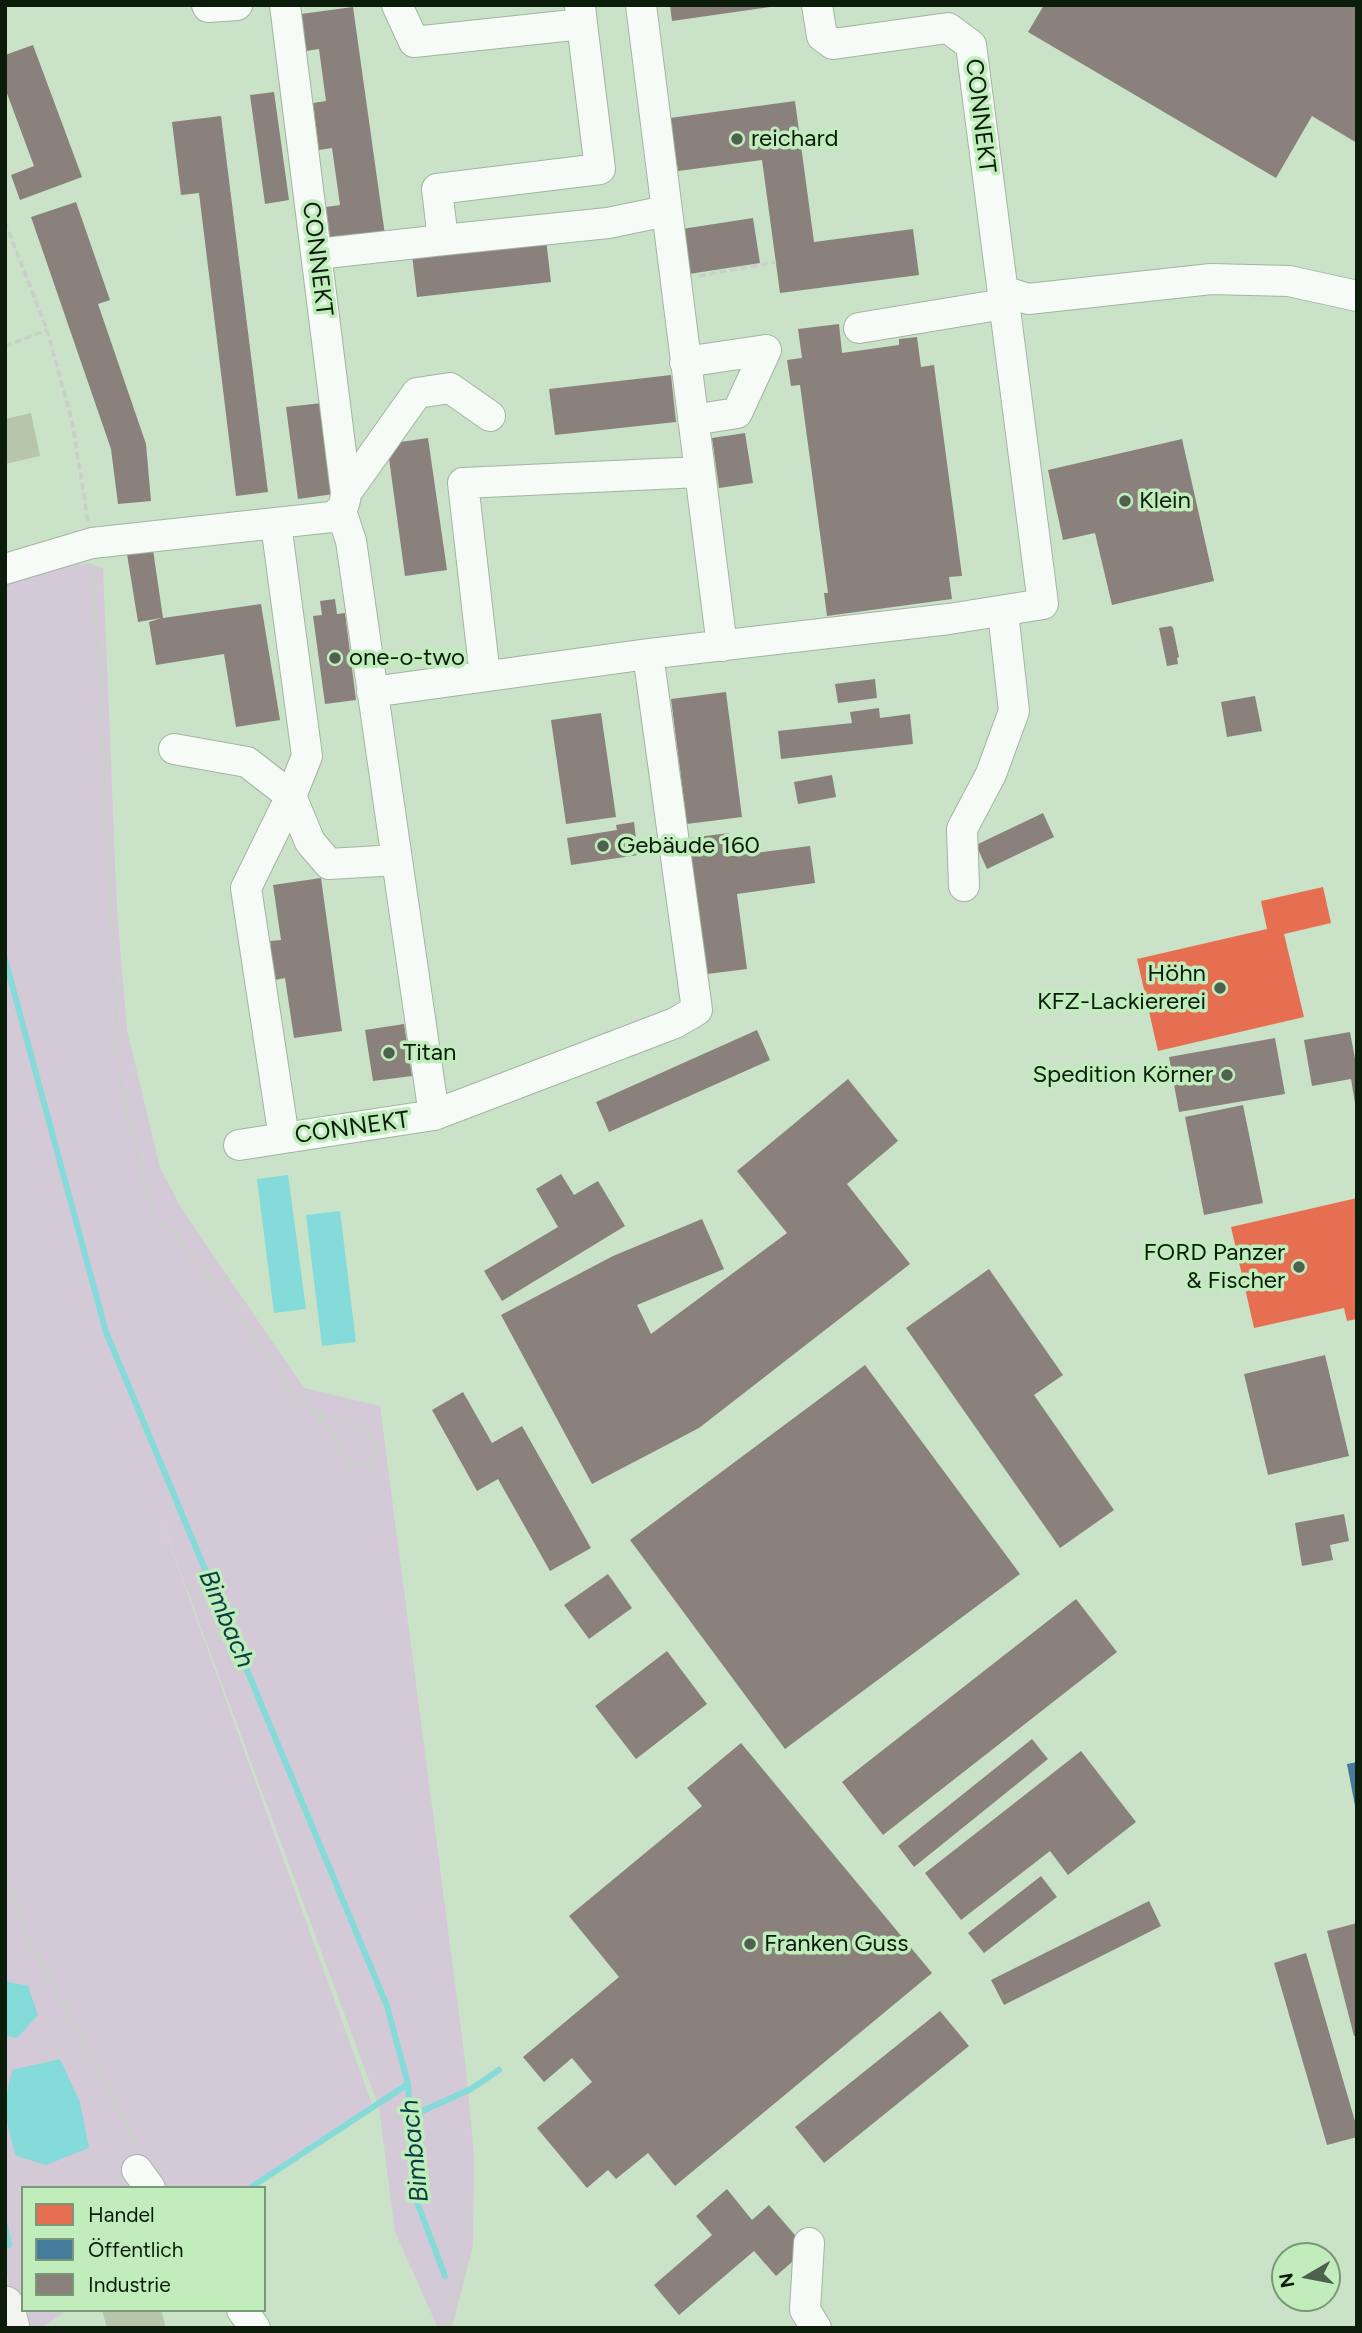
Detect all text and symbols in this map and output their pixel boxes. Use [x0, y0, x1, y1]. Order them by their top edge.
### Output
street label: CONNEKT [959, 57, 1001, 175]
place label: reichard [751, 125, 839, 153]
marker: reichard [729, 131, 745, 147]
street label: CONNEKT [296, 200, 338, 318]
place label: Klein [1139, 487, 1191, 515]
marker: Klein [1117, 493, 1133, 509]
place label: one-o-two [349, 644, 465, 672]
marker: one-o-two [327, 650, 343, 666]
place label: Gebäude 160 [617, 832, 760, 860]
marker: Gebäude 160 [595, 838, 611, 854]
place label: Höhn KFZ-Lackiererei [1037, 960, 1206, 1016]
marker: Höhn KFZ-Lackiererei [1212, 980, 1228, 996]
place label: Titan [403, 1039, 456, 1067]
marker: Titan [381, 1045, 397, 1061]
place label: Spedition Körner [1032, 1061, 1213, 1089]
marker: Spedition Körner [1219, 1067, 1235, 1083]
street label: CONNEKT [293, 1106, 411, 1150]
place label: FORD Panzer & Fischer [1144, 1239, 1285, 1295]
marker: FORD Panzer & Fischer [1291, 1259, 1307, 1275]
water label: Bimbach [191, 1565, 261, 1673]
place label: Franken Guss [764, 1930, 908, 1958]
marker: Franken Guss [742, 1936, 758, 1952]
water label: Bimbach [394, 2098, 436, 2204]
legend [21, 2186, 266, 2312]
text: Handel [88, 2202, 155, 2227]
text: Öffentlich [88, 2237, 183, 2262]
north arrow [1271, 2242, 1341, 2312]
text: N [1274, 2271, 1299, 2290]
text: Industrie [88, 2272, 171, 2297]

